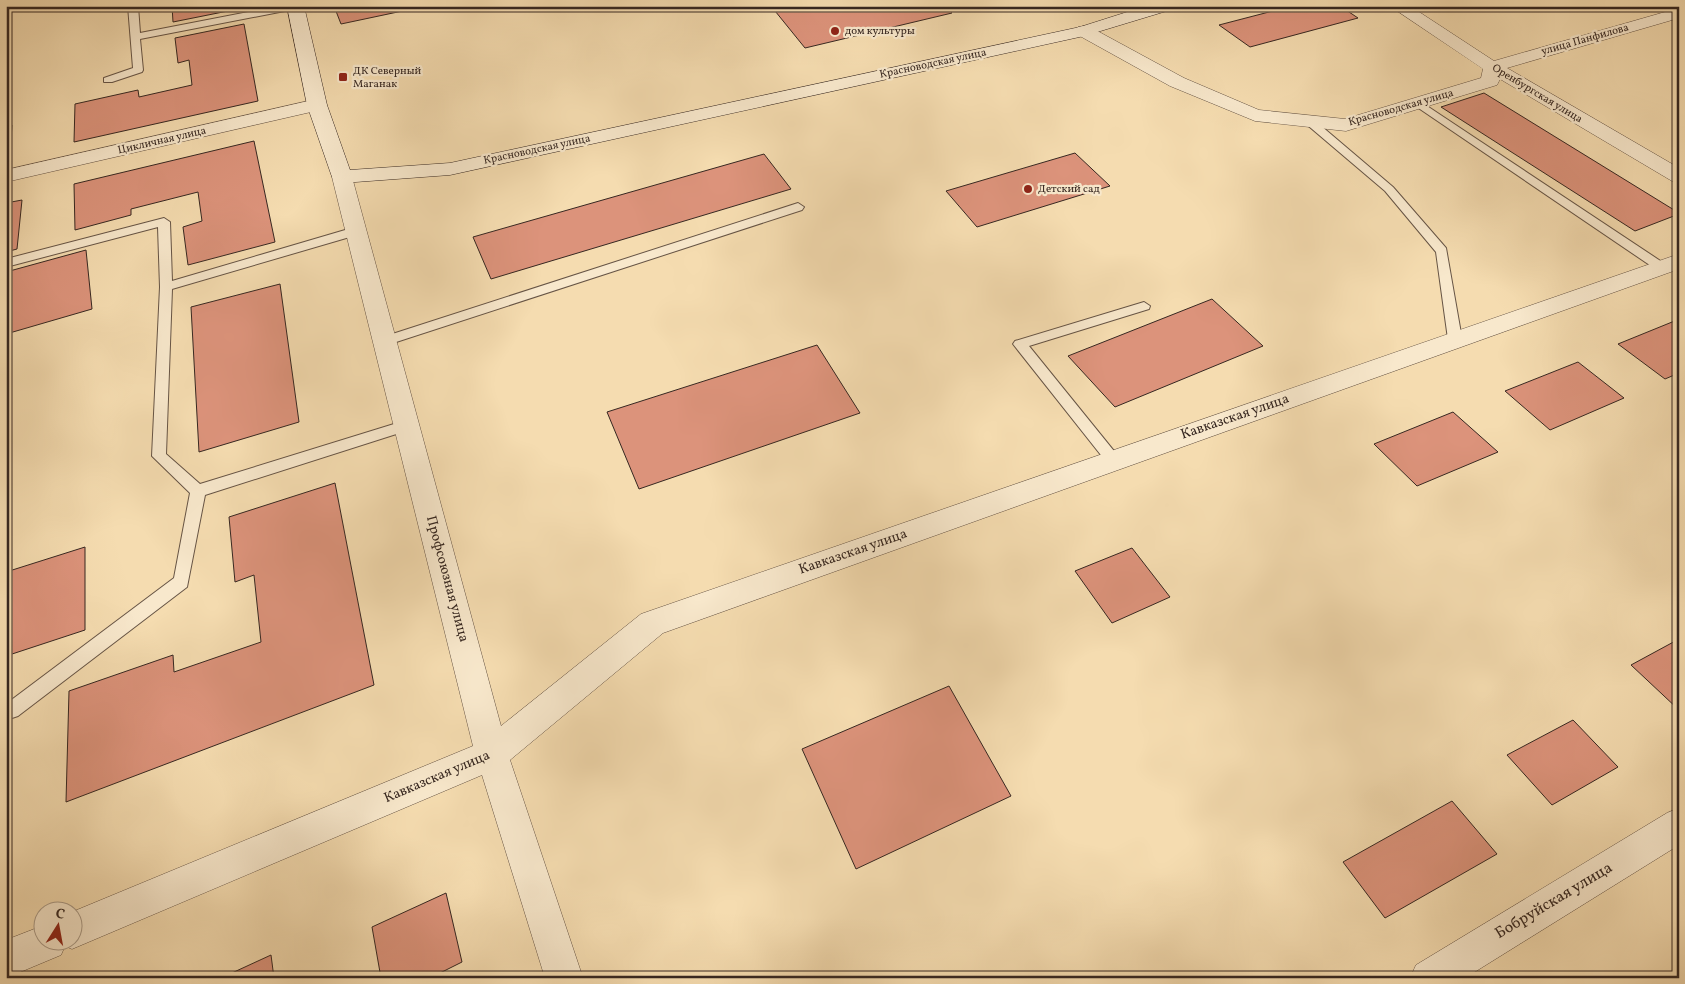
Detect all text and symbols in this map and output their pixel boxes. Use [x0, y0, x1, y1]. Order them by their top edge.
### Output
street label: улица Панфилова [1539, 20, 1631, 60]
place label: дом культуры [845, 24, 915, 39]
marker: дом культуры [829, 25, 841, 37]
street label: Красноводская улица [878, 45, 988, 83]
street label: Оренбургская улица [1489, 61, 1586, 127]
place label: ДК Северный Маганак [353, 64, 422, 92]
marker: ДК Северный Маганак [337, 71, 349, 83]
street label: Красноводская улица [1347, 86, 1456, 130]
street label: Цикличная улица [116, 123, 208, 158]
street label: Красноводская улица [482, 131, 592, 169]
place label: Детский сад [1038, 182, 1100, 197]
marker: Детский сад [1022, 183, 1034, 195]
street label: Кавказская улица [1178, 390, 1292, 444]
street label: Профсоюзная улица [421, 514, 473, 644]
street label: Кавказская улица [796, 525, 910, 579]
street label: Кавказская улица [381, 746, 493, 808]
street label: Бобруйская улица [1491, 857, 1617, 945]
north arrow [32, 902, 82, 952]
text: С [54, 905, 66, 925]

